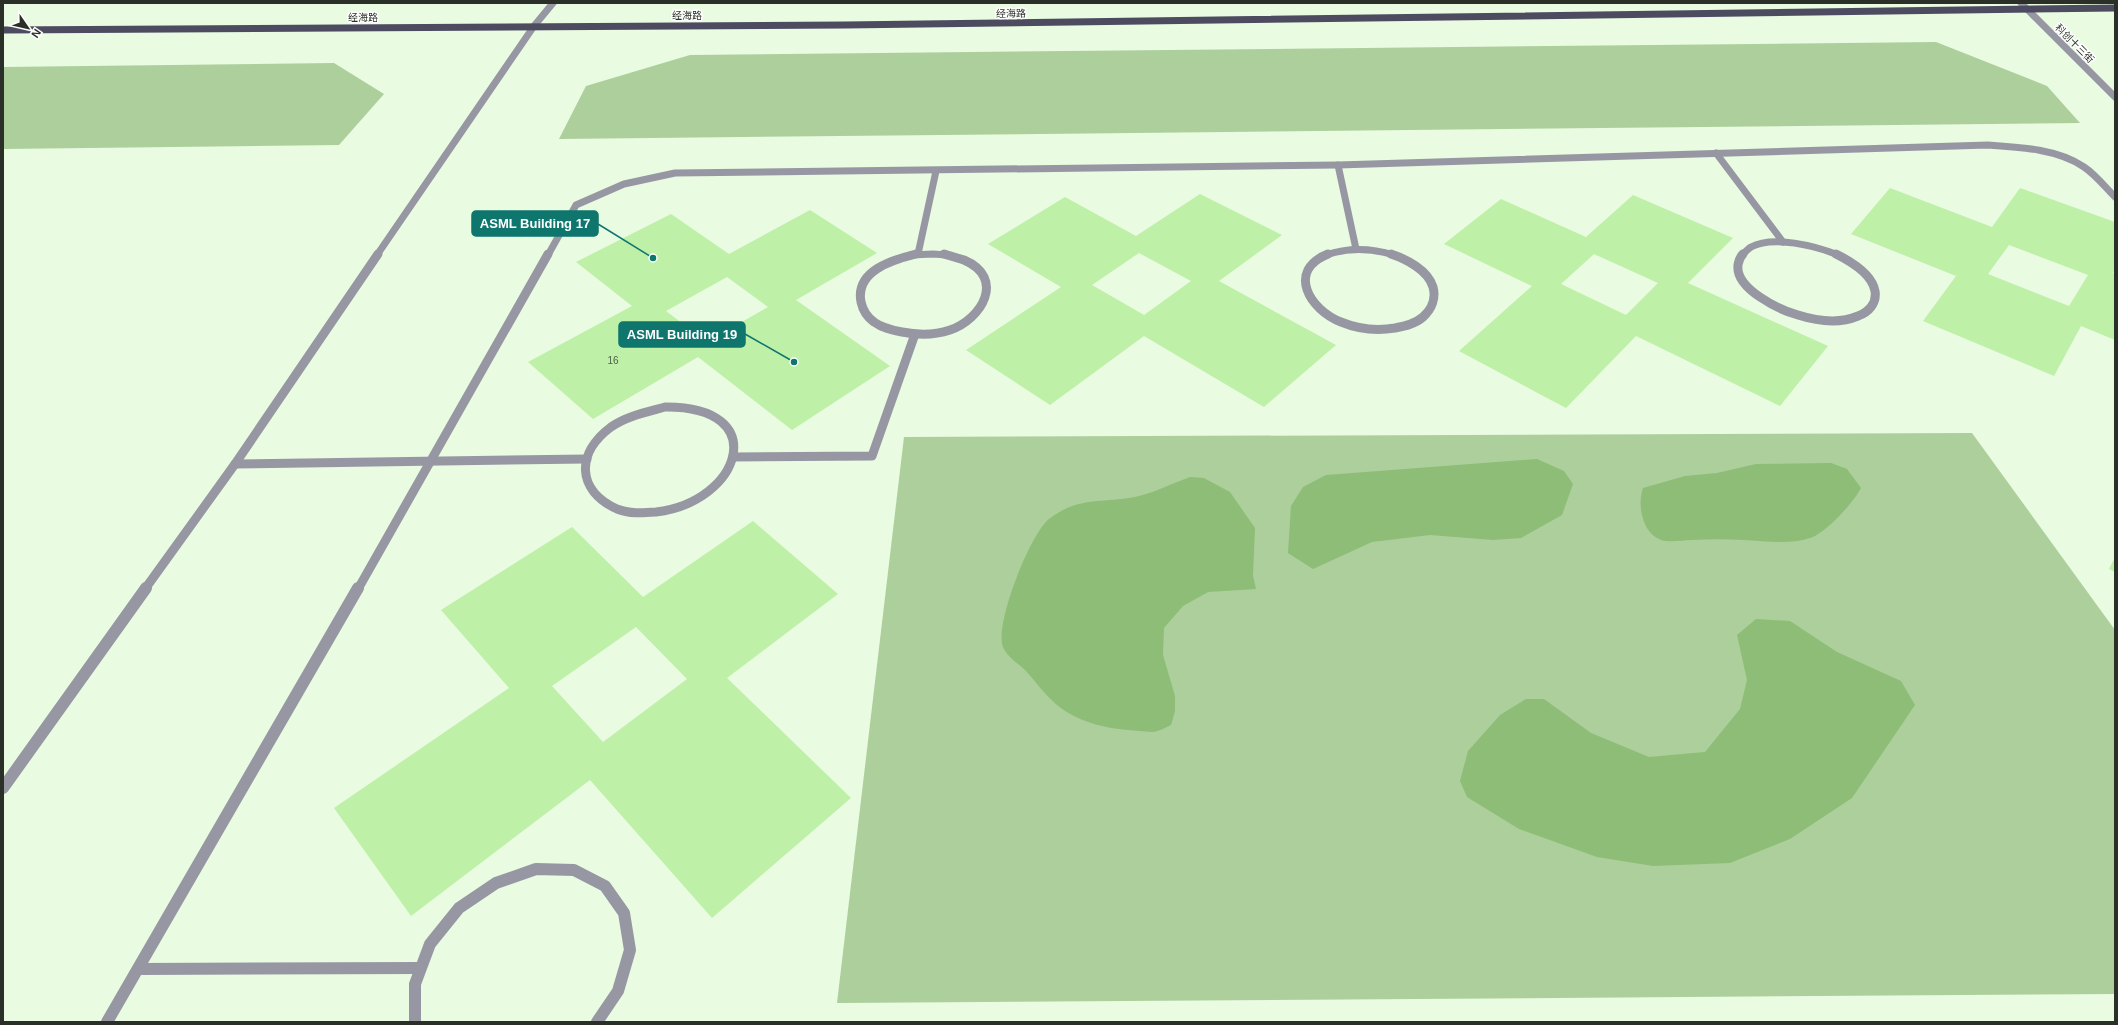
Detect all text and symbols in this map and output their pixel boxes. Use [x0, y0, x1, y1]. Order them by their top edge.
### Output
north arrow [8, 8, 48, 48]
street label: 经海路 [996, 8, 1026, 19]
street label: 经海路 [672, 10, 702, 21]
street label: 经海路 [348, 12, 378, 23]
street label: 科创十三街 [2053, 22, 2096, 65]
text: N [29, 27, 43, 40]
callout: ASML Building 17 [472, 211, 598, 236]
text: ASML Building 17 [480, 216, 590, 231]
callout: ASML Building 19 [619, 322, 745, 347]
text: ASML Building 19 [627, 327, 737, 342]
house number: 16 [607, 355, 619, 366]

